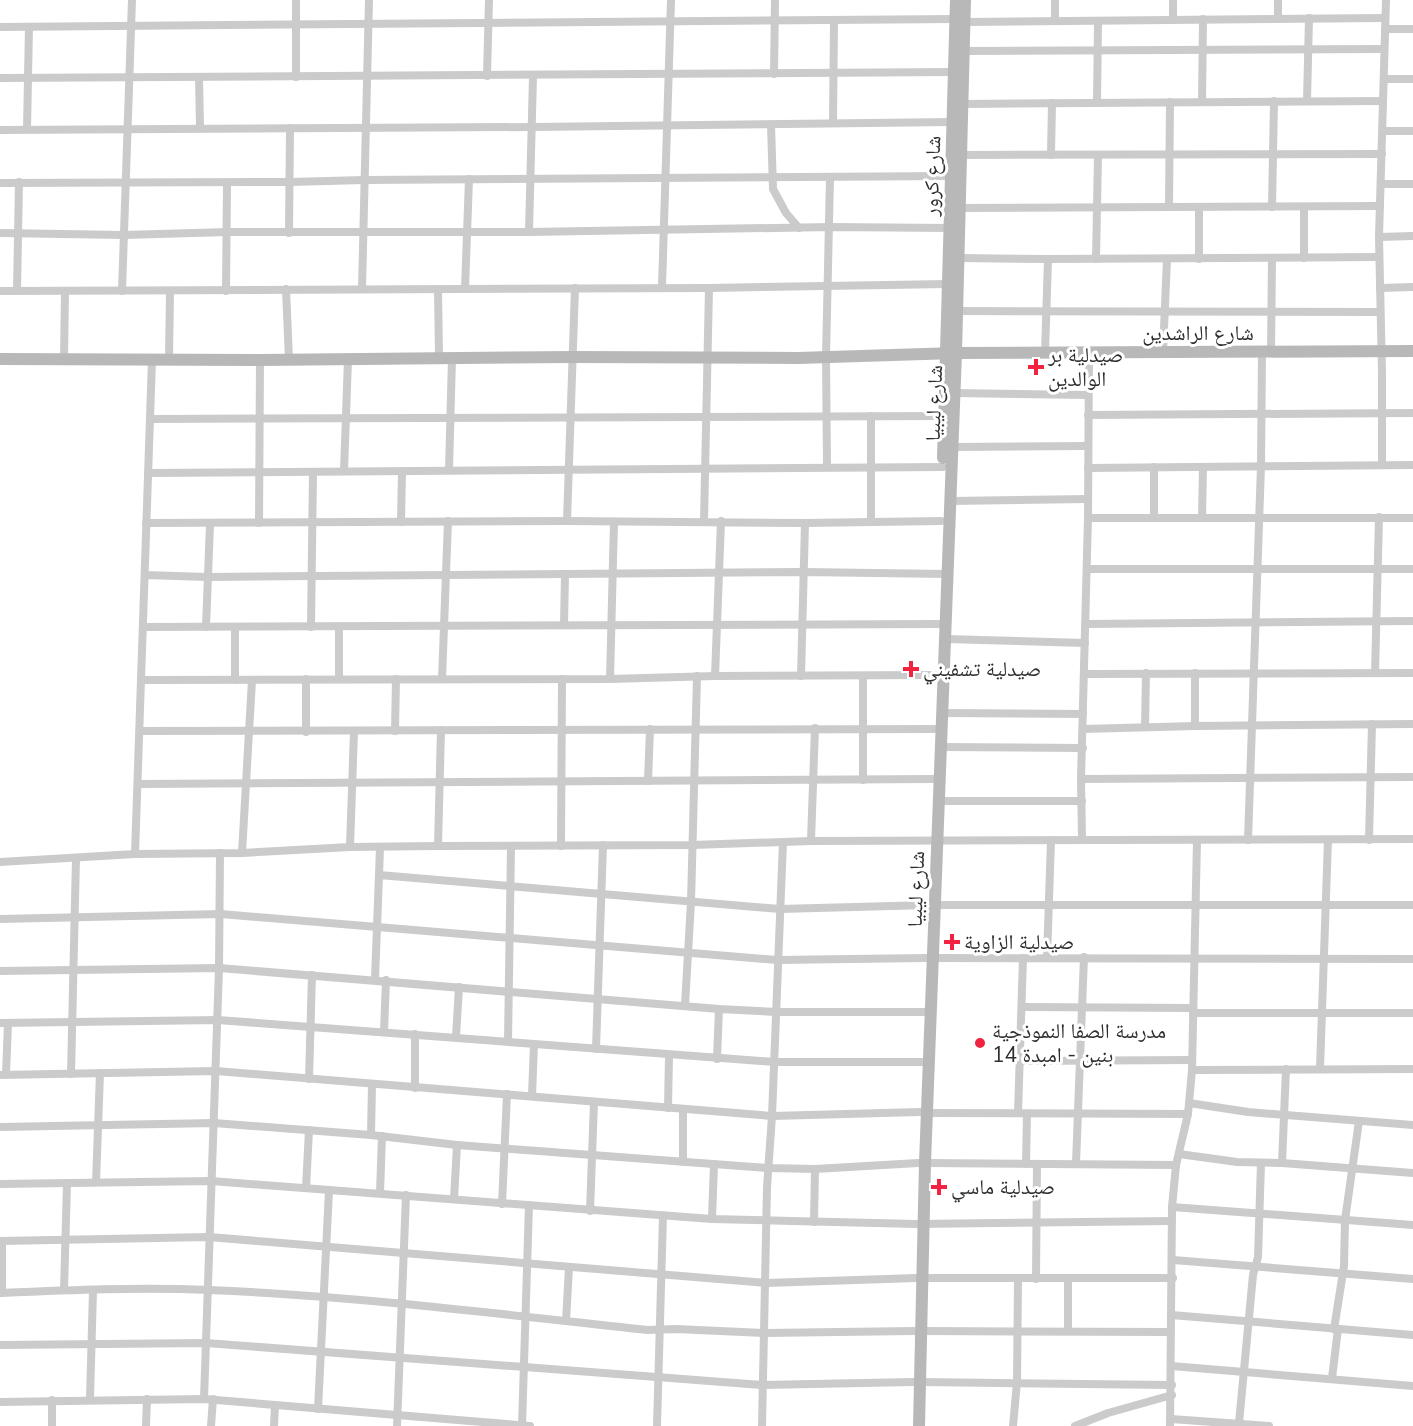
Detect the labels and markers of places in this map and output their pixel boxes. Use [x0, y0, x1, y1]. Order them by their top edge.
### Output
place label: صيدلية بر الوالدين [1047, 341, 1123, 393]
marker: صيدلية بر الوالدين [1029, 360, 1043, 374]
place label: صيدلية تشفيني [923, 655, 1041, 685]
marker: صيدلية تشفيني [904, 662, 918, 676]
place label: صيدلية الزاوية [964, 928, 1074, 956]
marker: صيدلية الزاوية [945, 935, 959, 949]
place label: مدرسة الصفا النموذجية بنين - امبدة 14 [992, 1017, 1166, 1069]
marker: مدرسة الصفا النموذجية بنين - امبدة 14 [973, 1036, 987, 1050]
place label: صيدلية ماسي [951, 1173, 1055, 1203]
marker: صيدلية ماسي [932, 1180, 946, 1194]

